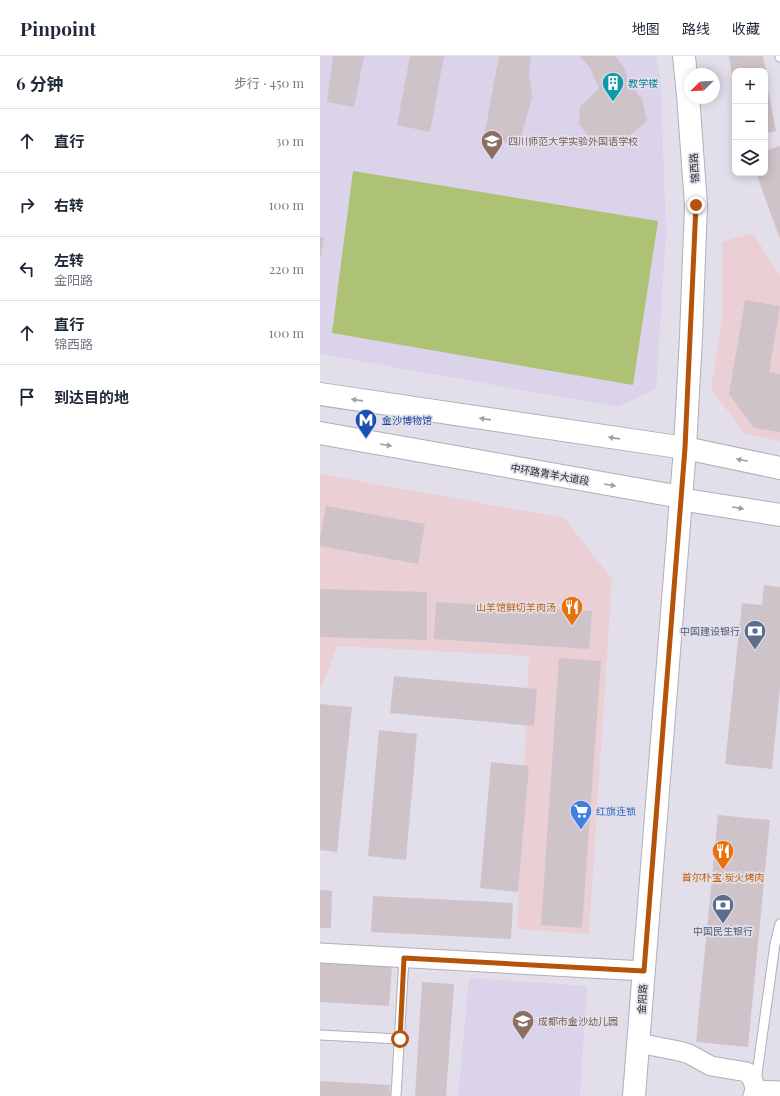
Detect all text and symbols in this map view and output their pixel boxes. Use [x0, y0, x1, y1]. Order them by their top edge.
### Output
text: Pinpoint [20, 15, 96, 41]
text: 地图 [632, 19, 660, 38]
text: 路线 [682, 19, 710, 38]
text: 收藏 [732, 19, 760, 38]
north arrow [684, 68, 720, 104]
map controls [732, 68, 768, 176]
button: + [732, 68, 768, 104]
building icon: 教学楼 [600, 70, 626, 103]
text: 6 分钟 [16, 72, 64, 94]
text: 步行 · 450 m [234, 74, 304, 91]
place label: 教学楼 [628, 76, 658, 90]
button: − [732, 104, 768, 140]
school or university icon: 四川师范大学实验外国语学校 [479, 128, 505, 161]
icon: ahead [16, 130, 38, 152]
text: 直行 [54, 131, 84, 151]
text: 30 m [276, 132, 304, 149]
place label: 四川师范大学实验外国语学校 [508, 134, 638, 148]
button: layers [732, 140, 768, 176]
street label: 锦西路 [686, 153, 702, 183]
icon: right [16, 194, 38, 216]
text: 右转 [54, 195, 84, 215]
text: 100 m [269, 196, 304, 213]
route end [687, 196, 705, 214]
text: 左转 [54, 250, 84, 270]
icon: left [16, 258, 38, 280]
text: 220 m [269, 260, 304, 277]
text: 金阳路 [54, 271, 93, 288]
text: 直行 [54, 314, 84, 334]
icon: ahead [16, 322, 38, 344]
text: 100 m [269, 324, 304, 341]
text: 锦西路 [54, 335, 93, 352]
icon: arrive [16, 386, 38, 408]
text: 到达目的地 [54, 387, 129, 407]
one-way arrow [351, 397, 363, 403]
metro station icon: 金沙博物馆 [353, 407, 379, 440]
place label: 金沙博物馆 [382, 413, 432, 427]
one-way arrow [479, 416, 491, 422]
one-way arrow [608, 435, 620, 441]
one-way arrow [380, 442, 392, 448]
one-way arrow [736, 457, 748, 463]
street label: 中环路青羊大道段 [509, 460, 591, 488]
one-way arrow [604, 482, 617, 488]
one-way arrow [732, 506, 744, 512]
restaurant icon: 山羊馆鲜切羊肉汤 [559, 594, 585, 627]
place label: 山羊馆鲜切羊肉汤 [476, 600, 556, 614]
bank icon: 中国建设银行 [742, 618, 768, 651]
place label: 中国建设银行 [680, 624, 740, 638]
supermarket icon: 红旗连锁 [568, 798, 594, 831]
place label: 红旗连锁 [596, 804, 636, 818]
restaurant icon: 首尔朴宝·炭火烤肉 [710, 838, 736, 871]
place label: 首尔朴宝·炭火烤肉 [682, 870, 764, 884]
bank icon: 中国民生银行 [710, 892, 736, 925]
place label: 中国民生银行 [693, 924, 753, 938]
street label: 金阳路 [634, 984, 650, 1014]
school or university icon: 成都市金沙幼儿园 [510, 1008, 536, 1041]
place label: 成都市金沙幼儿园 [538, 1014, 618, 1028]
route start [391, 1030, 409, 1048]

